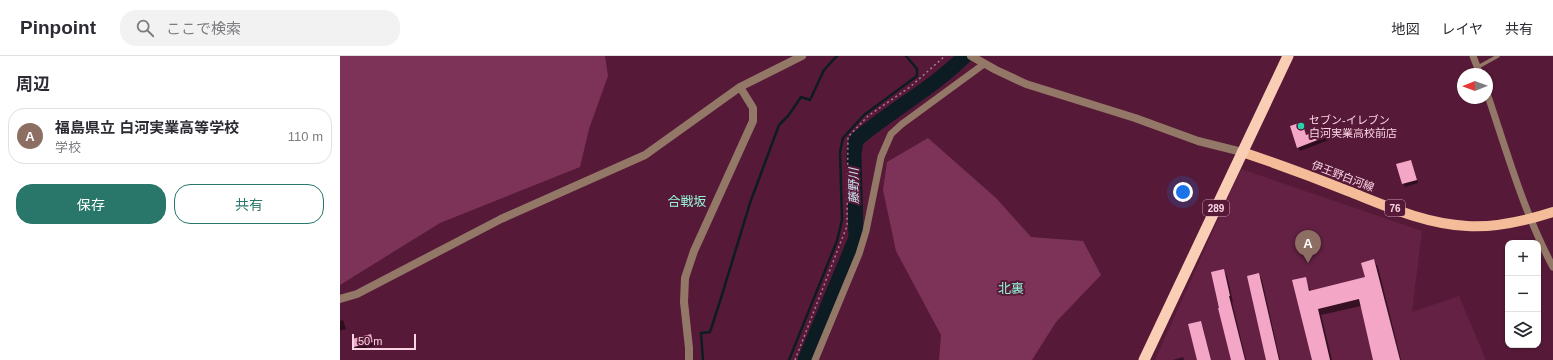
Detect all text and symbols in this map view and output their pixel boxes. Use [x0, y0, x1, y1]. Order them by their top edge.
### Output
search box [120, 10, 400, 46]
text: Pinpoint [20, 17, 96, 38]
icon: search [134, 17, 156, 39]
text: ここで検索 [166, 20, 241, 37]
text: 地図 [1391, 21, 1419, 37]
text: レイヤ [1441, 21, 1483, 37]
text: 共有 [1505, 21, 1533, 37]
north arrow [1457, 68, 1493, 104]
text: 周辺 [16, 75, 50, 94]
place label: セブン-イレブン 白河実業高校前店 [1309, 114, 1397, 139]
text: 福島県立 白河実業高等学校 [55, 119, 239, 136]
marker: セブン-イレブン 白河実業高校前店 [1296, 121, 1306, 131]
text: A [25, 129, 35, 144]
text: 110 m [288, 129, 323, 144]
text: 学校 [55, 140, 81, 155]
street label: 伊王野白河線 [1310, 159, 1376, 193]
water label: 藤野川 [847, 166, 861, 204]
your location [1173, 182, 1193, 202]
button: 保存 [16, 184, 166, 224]
button: 共有 [174, 184, 324, 224]
district label: 合戦坂 [667, 194, 707, 209]
road number: 289 [1203, 200, 1229, 216]
road number: 76 [1385, 200, 1405, 216]
pin: A [1295, 230, 1321, 263]
map controls [1505, 240, 1541, 348]
button: + [1505, 240, 1541, 276]
button: − [1505, 276, 1541, 312]
district label: 北裏 [998, 281, 1024, 296]
button: layers [1505, 312, 1541, 348]
scale bar [352, 332, 416, 351]
text: 50 m [358, 335, 382, 347]

